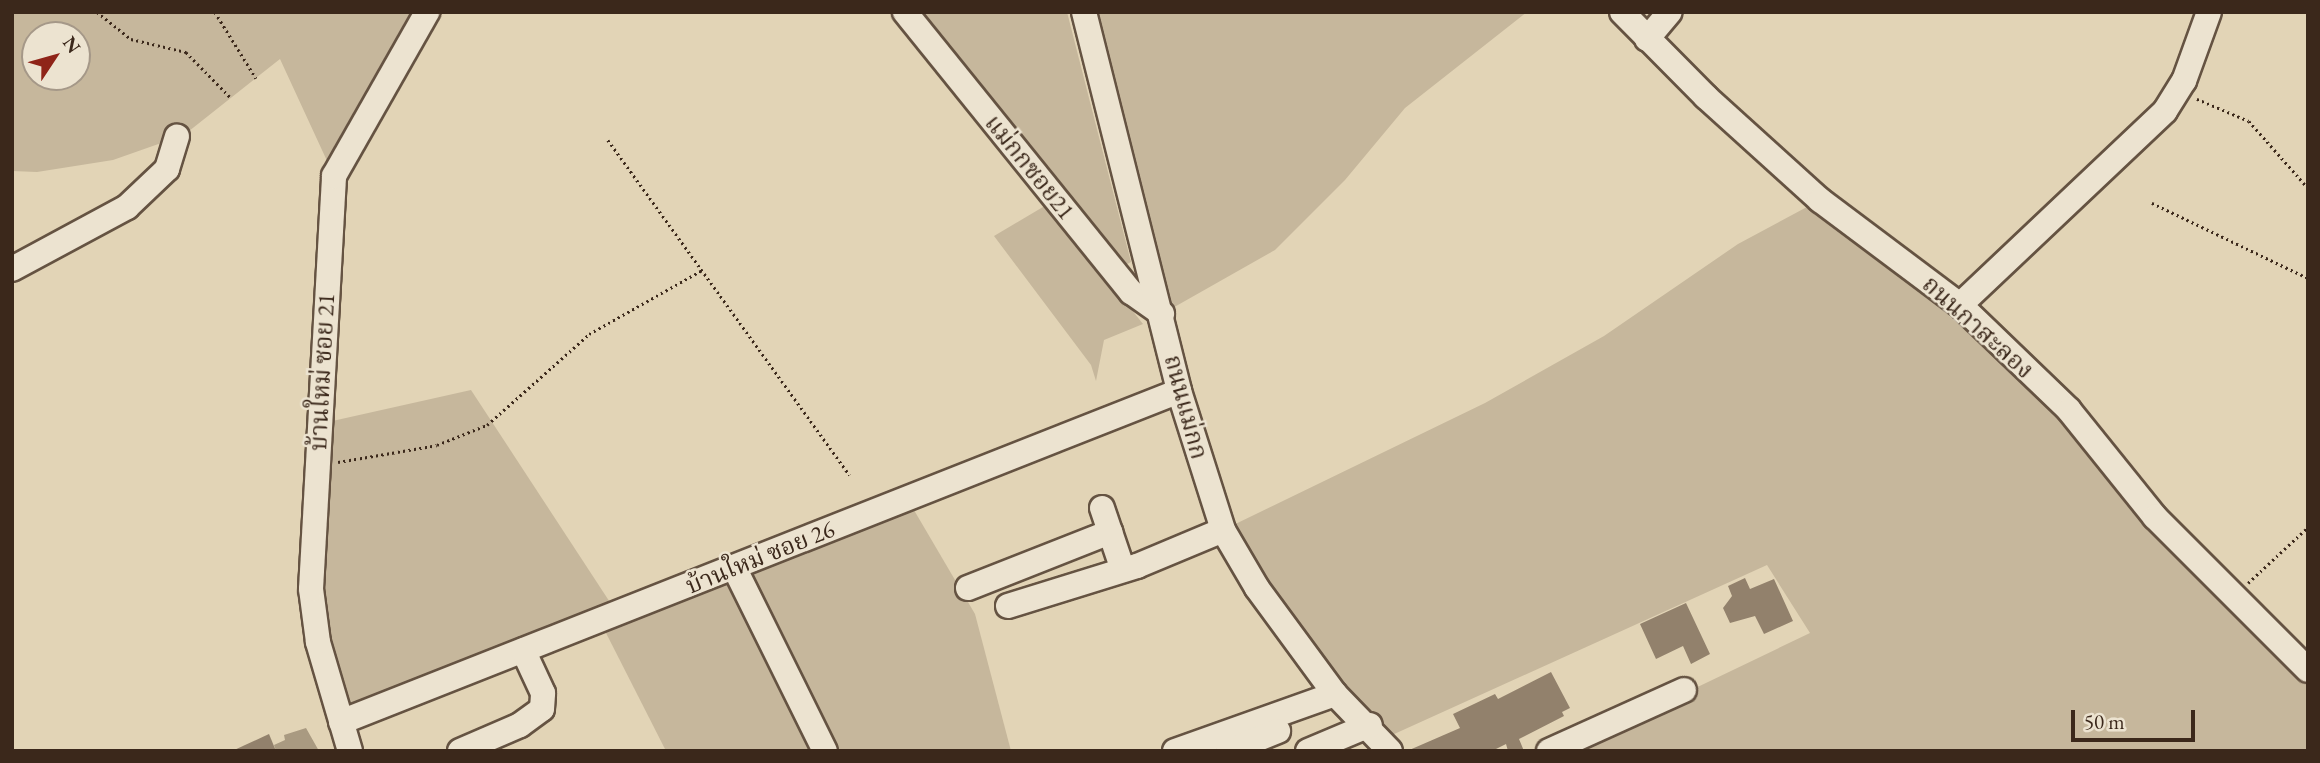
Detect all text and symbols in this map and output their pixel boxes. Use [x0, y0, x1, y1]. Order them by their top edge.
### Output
north arrow [21, 21, 91, 91]
text: N [57, 31, 86, 58]
street label: แม่กกซอย21 [979, 109, 1081, 225]
street label: ถนนกาสะลอง [1917, 270, 2039, 384]
street label: บ้านใหม่ ซอย 21 [303, 293, 341, 451]
street label: ถนนแม่กก [1158, 352, 1214, 462]
street label: บ้านใหม่ ซอย 26 [682, 514, 838, 600]
scale bar [2075, 696, 2199, 740]
text: 50 m [2084, 708, 2125, 735]

